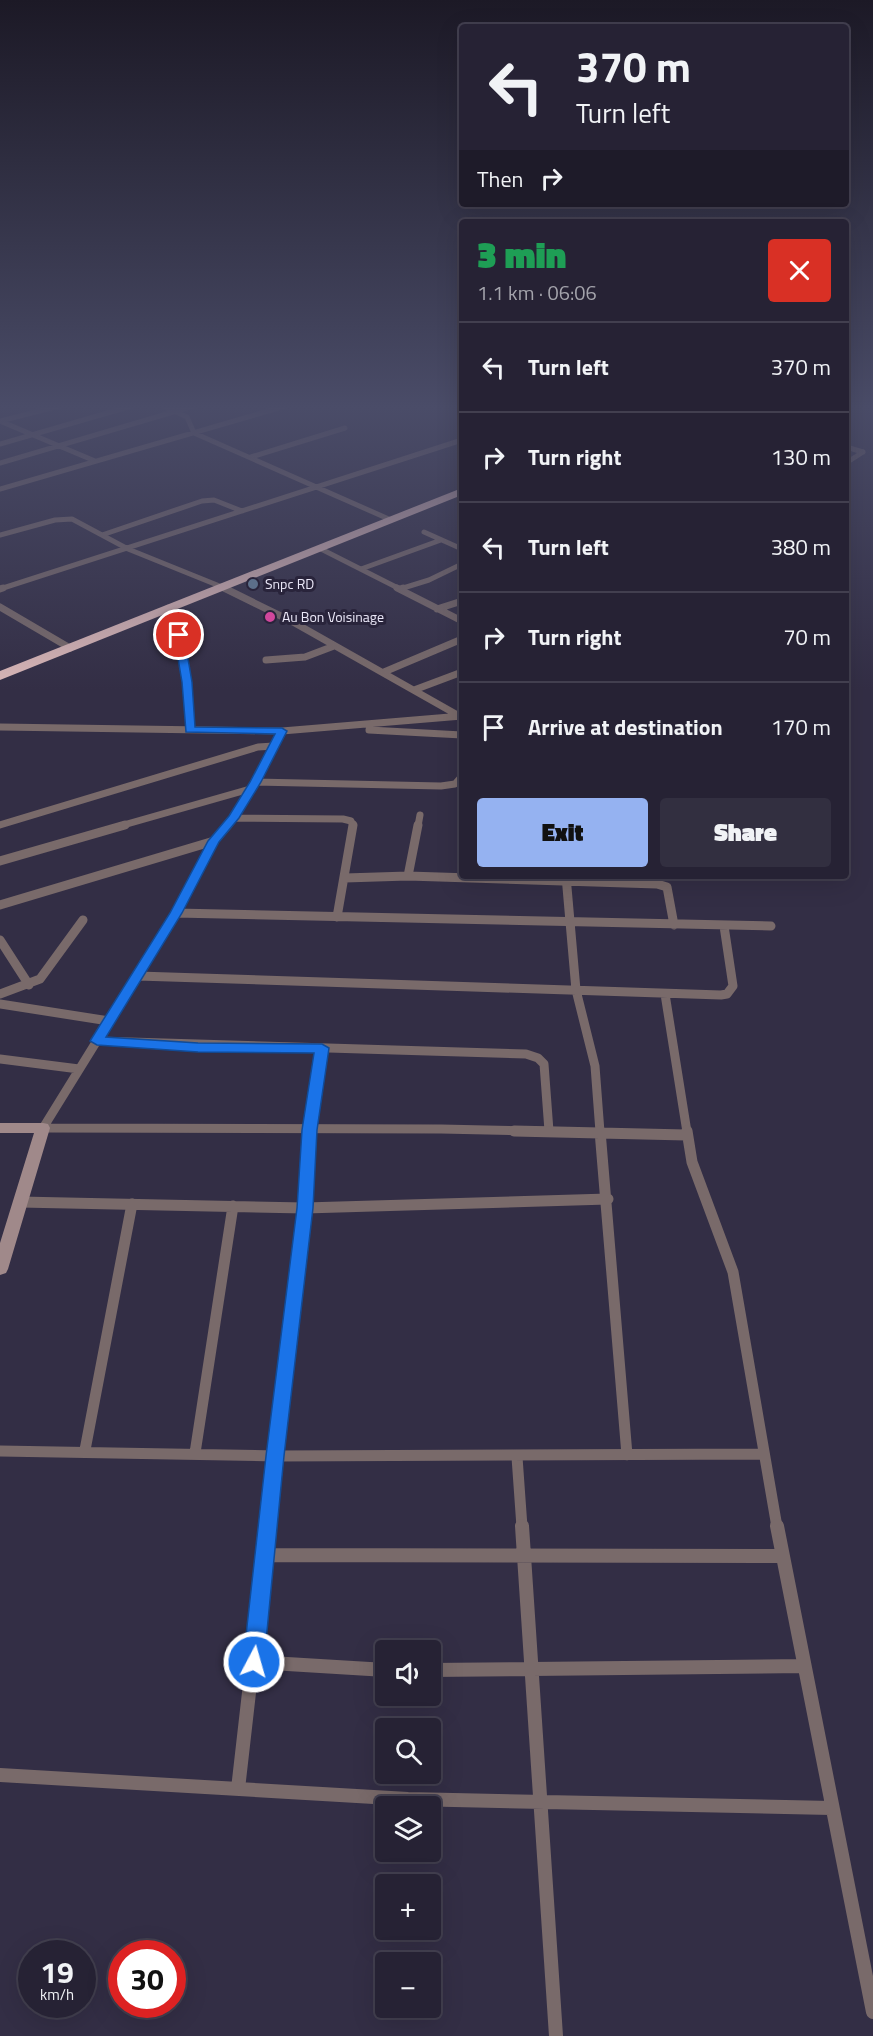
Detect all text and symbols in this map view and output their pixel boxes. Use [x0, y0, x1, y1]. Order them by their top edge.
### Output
text: 370 m [576, 34, 691, 98]
icon: left [477, 48, 555, 126]
text: Turn left [576, 92, 670, 133]
text: Then [477, 162, 523, 196]
icon: right [535, 162, 568, 195]
text: 3 min [477, 227, 566, 282]
button: close [768, 239, 831, 302]
text: 1.1 km · 06:06 [477, 277, 597, 308]
text: Turn left [528, 350, 609, 384]
text: 370 m [771, 350, 831, 384]
icon: left [477, 351, 510, 384]
text: Turn right [528, 440, 622, 474]
text: 130 m [771, 440, 831, 474]
icon: right [477, 441, 510, 474]
text: Turn left [528, 530, 609, 564]
text: 380 m [771, 530, 831, 564]
icon: left [477, 531, 510, 564]
place label: Snpc RD [265, 573, 314, 594]
marker: Snpc RD [246, 577, 260, 591]
place label: Au Bon Voisinage [282, 606, 384, 627]
pin [153, 609, 204, 660]
marker: Au Bon Voisinage [263, 610, 277, 624]
icon: arrive [162, 618, 195, 651]
text: Turn right [528, 620, 622, 654]
text: 70 m [783, 620, 831, 654]
icon: right [477, 621, 510, 654]
text: Arrive at destination [528, 710, 723, 744]
text: 170 m [771, 710, 831, 744]
icon: arrive [477, 711, 510, 744]
button: Exit [477, 798, 648, 867]
button: Share [660, 798, 831, 867]
position arrow [222, 1630, 286, 1694]
map controls [375, 1640, 441, 2018]
button: sound [375, 1640, 441, 1706]
button: search [375, 1718, 441, 1784]
button: layers [375, 1796, 441, 1862]
button: + [375, 1874, 441, 1940]
speed limit sign: 30 [108, 1940, 186, 2018]
text: 19 [40, 1949, 74, 1995]
button: − [375, 1952, 441, 2018]
text: km/h [40, 1983, 74, 2006]

